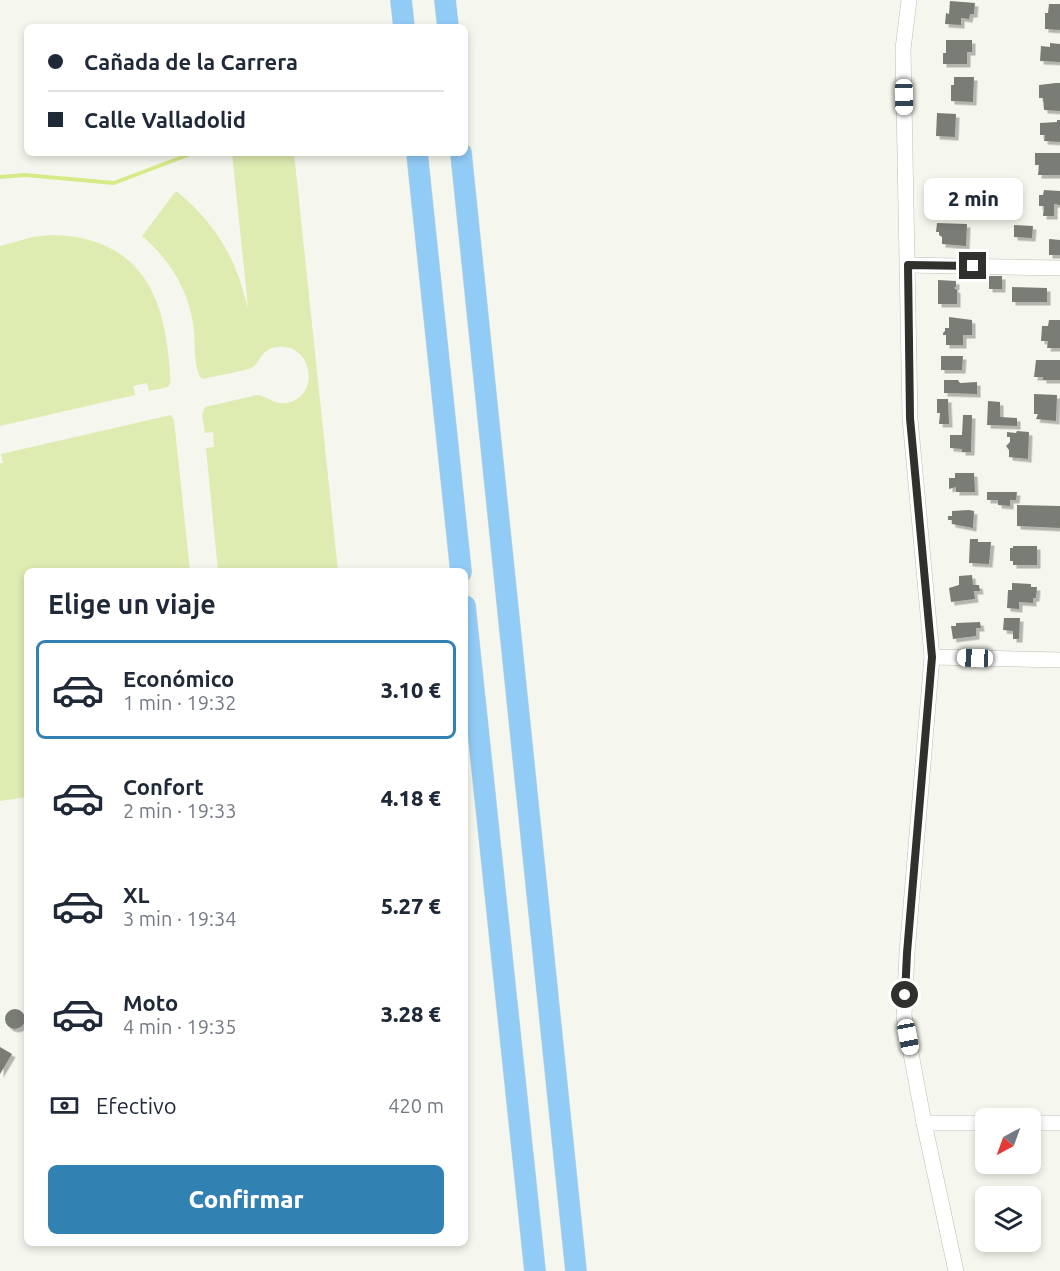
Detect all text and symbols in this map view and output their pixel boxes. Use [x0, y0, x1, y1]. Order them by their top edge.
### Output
text: Cañada de la Carrera [84, 49, 298, 74]
car [895, 79, 913, 115]
text: Calle Valladolid [84, 107, 246, 132]
callout: 2 min [924, 179, 1022, 221]
text: 2 min [948, 187, 999, 210]
route end [959, 252, 986, 279]
text: Elige un viaje [48, 589, 216, 619]
car [957, 648, 993, 668]
icon: car [51, 663, 105, 717]
text: Económico [123, 666, 234, 691]
text: 3.10 € [381, 677, 441, 702]
text: 1 min · 19:32 [123, 691, 237, 714]
icon: car [51, 771, 105, 825]
text: Confort [123, 774, 204, 799]
text: 4.18 € [381, 785, 441, 810]
text: 2 min · 19:33 [123, 799, 237, 822]
icon: car [51, 879, 105, 933]
text: XL [123, 882, 150, 907]
text: 5.27 € [381, 893, 441, 918]
text: 3 min · 19:34 [123, 907, 237, 930]
route start [891, 981, 918, 1008]
icon: car [51, 987, 105, 1041]
text: Moto [123, 990, 178, 1015]
text: 3.28 € [381, 1001, 441, 1026]
text: 4 min · 19:35 [123, 1015, 237, 1038]
car [896, 1018, 920, 1056]
icon: cash [48, 1089, 81, 1122]
text: Efectivo [96, 1093, 177, 1118]
text: 420 m [388, 1094, 444, 1117]
north arrow [975, 1108, 1041, 1174]
map controls [975, 1108, 1041, 1252]
button: Confirmar [48, 1165, 444, 1234]
button: layers [975, 1186, 1041, 1252]

